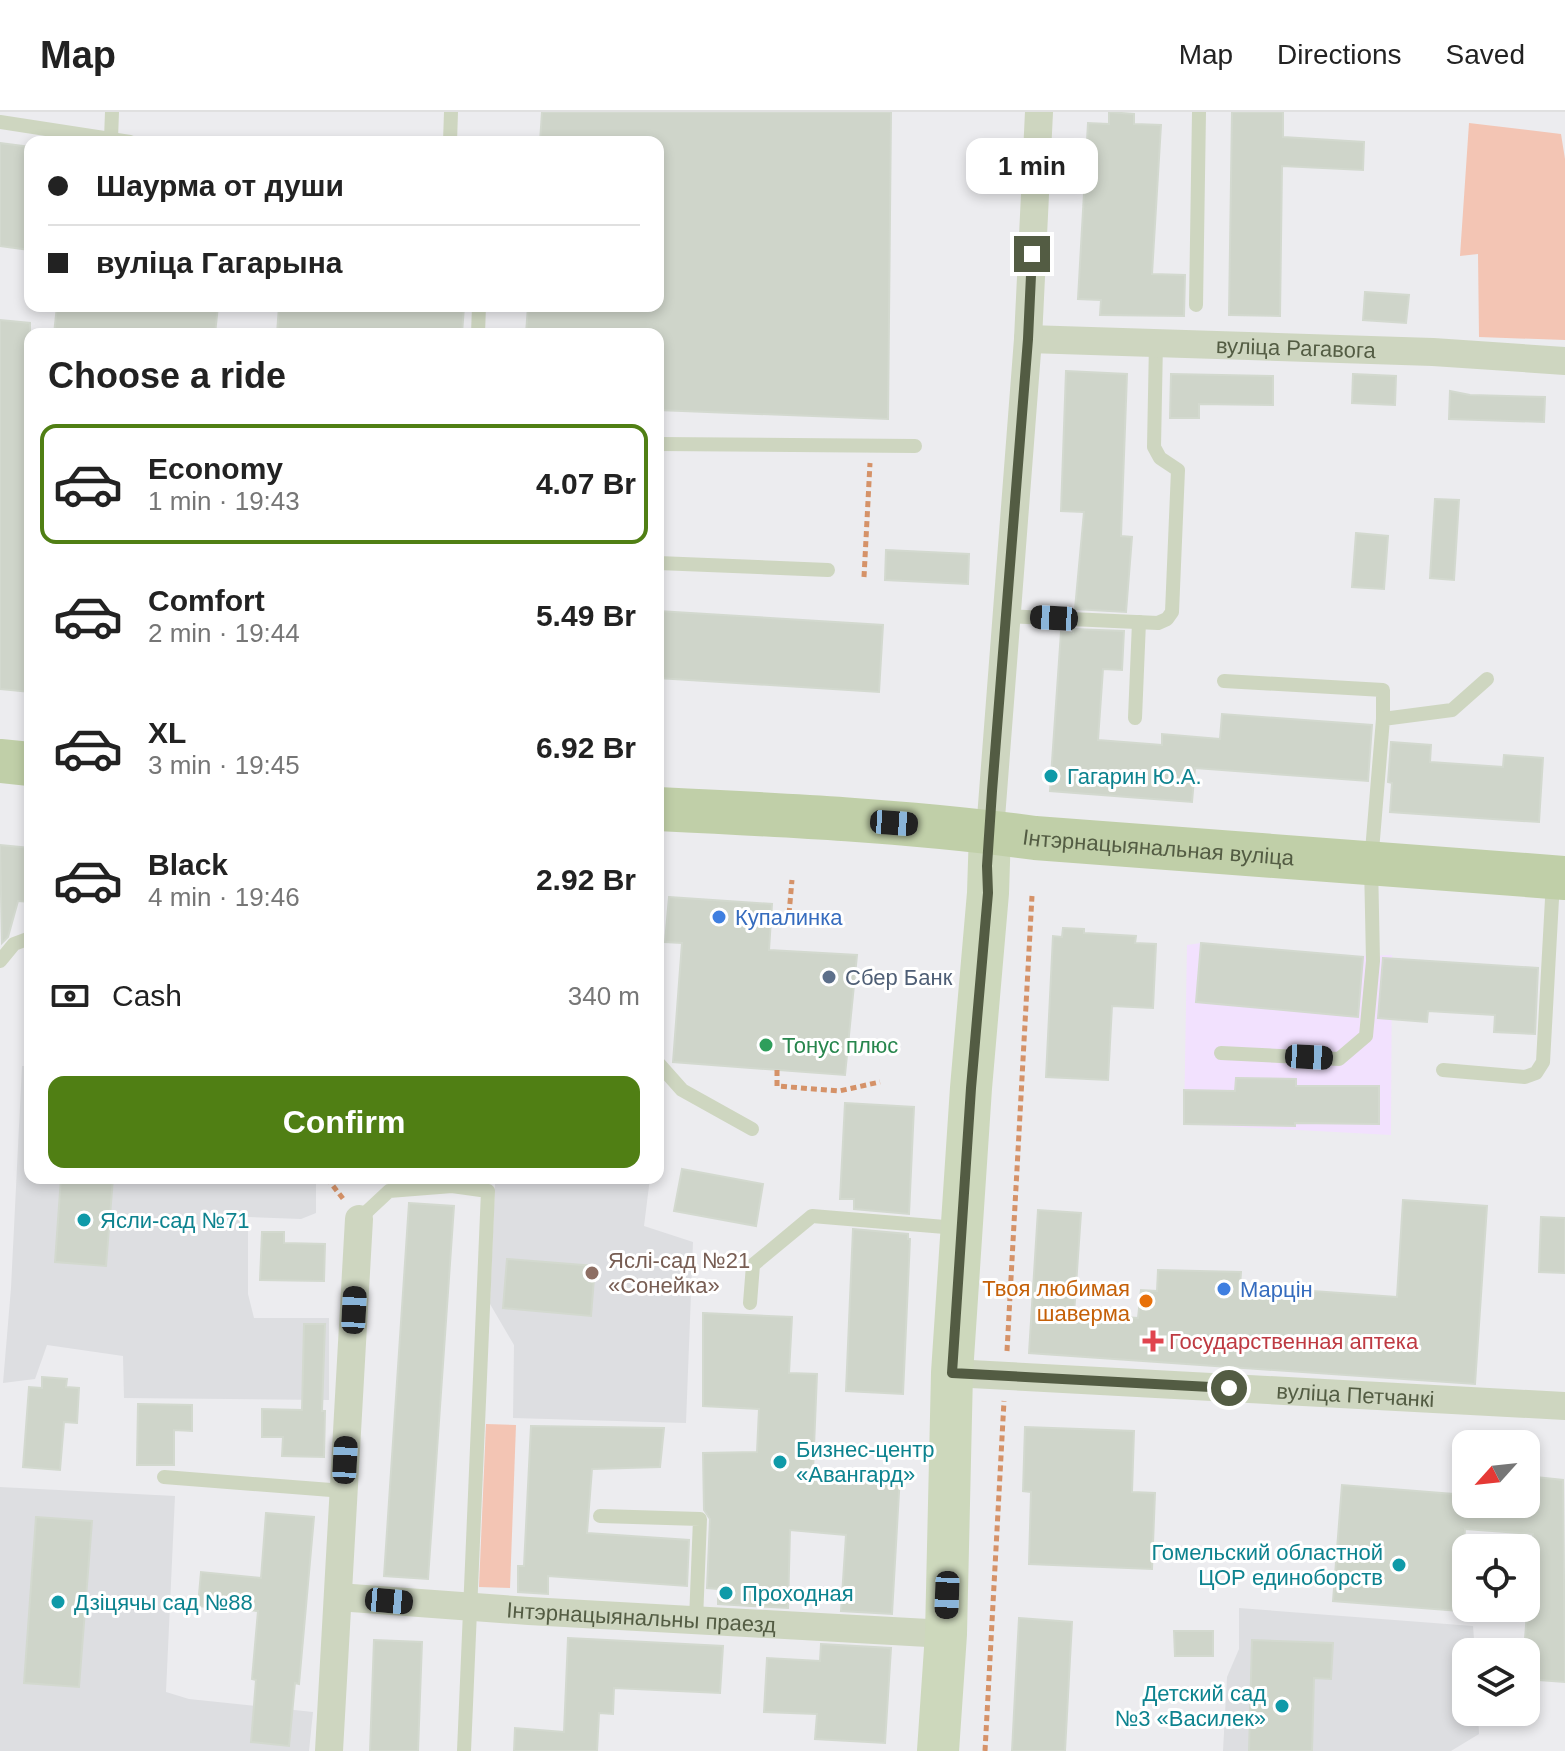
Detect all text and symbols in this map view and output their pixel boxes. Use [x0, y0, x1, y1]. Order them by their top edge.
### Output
text: Map [40, 34, 116, 76]
text: Map [1179, 39, 1233, 70]
text: Directions [1277, 39, 1402, 70]
text: Saved [1446, 39, 1525, 70]
callout: 1 min [966, 138, 1098, 194]
text: 1 min [998, 151, 1066, 181]
text: Шаурма от души [96, 169, 344, 202]
route end [1014, 236, 1050, 272]
text: вуліца Гагарына [96, 246, 342, 279]
street label: вуліца Рагавога [1216, 333, 1377, 363]
text: Choose a ride [48, 355, 286, 396]
icon: car [52, 448, 124, 520]
text: Economy [148, 452, 283, 485]
text: 4.07 Br [536, 467, 636, 500]
text: 1 min · 19:43 [148, 486, 300, 516]
icon: car [52, 580, 124, 652]
text: Comfort [148, 584, 265, 617]
text: 5.49 Br [536, 599, 636, 632]
car [1029, 605, 1079, 631]
text: 2 min · 19:44 [148, 618, 300, 648]
icon: car [52, 712, 124, 784]
text: XL [148, 716, 186, 749]
text: 6.92 Br [536, 731, 636, 764]
text: 3 min · 19:45 [148, 750, 300, 780]
place label: Гагарин Ю.А. [1067, 764, 1202, 789]
marker: Гагарин Ю.А. [1042, 767, 1060, 785]
car [869, 809, 919, 837]
street label: Інтэрнацыянальная вуліца [1021, 824, 1296, 870]
icon: car [52, 844, 124, 916]
text: Black [148, 848, 228, 881]
text: 2.92 Br [536, 863, 636, 896]
text: 4 min · 19:46 [148, 882, 300, 912]
place label: Купалинка [735, 905, 843, 930]
marker: Купалинка [710, 908, 728, 926]
place label: Сбер Банк [845, 965, 953, 990]
marker: Сбер Банк [820, 968, 838, 986]
icon: cash [48, 974, 92, 1018]
text: Cash [112, 979, 182, 1012]
text: 340 m [568, 981, 640, 1011]
place label: Тонус плюс [782, 1033, 898, 1058]
marker: Тонус плюс [757, 1036, 775, 1054]
car [1284, 1044, 1334, 1070]
button: Confirm [48, 1076, 640, 1168]
place label: Ясли-сад №71 [100, 1208, 250, 1233]
marker: Ясли-сад №71 [75, 1211, 93, 1229]
place label: Яслі-сад №21 «Сонейка» [608, 1248, 750, 1298]
marker: Яслі-сад №21 «Сонейка» [583, 1264, 601, 1282]
place label: Твоя любимая шаверма [982, 1276, 1131, 1326]
place label: Марцін [1240, 1277, 1313, 1302]
marker: Марцін [1215, 1280, 1233, 1298]
car [341, 1285, 367, 1335]
marker: Твоя любимая шаверма [1137, 1292, 1155, 1310]
place label: Государственная аптека [1169, 1329, 1419, 1354]
marker: Государственная аптека [1144, 1332, 1162, 1350]
route start [1211, 1370, 1247, 1406]
street label: вуліца Петчанкі [1276, 1378, 1435, 1411]
north arrow [1452, 1430, 1540, 1518]
map controls [1452, 1430, 1540, 1726]
car [332, 1435, 358, 1485]
place label: Бизнес-центр «Авангард» [796, 1437, 935, 1487]
marker: Бизнес-центр «Авангард» [771, 1453, 789, 1471]
button: locate [1452, 1534, 1540, 1622]
place label: Гомельский областной ЦОР единоборств [1151, 1540, 1383, 1590]
marker: Гомельский областной ЦОР единоборств [1390, 1556, 1408, 1574]
car [934, 1571, 960, 1619]
place label: Проходная [742, 1581, 854, 1606]
marker: Проходная [717, 1584, 735, 1602]
car [364, 1587, 414, 1615]
place label: Дзіцячы сад №88 [74, 1590, 253, 1615]
marker: Дзіцячы сад №88 [49, 1593, 67, 1611]
street label: Інтэрнацыянальны праезд [506, 1597, 777, 1637]
button: layers [1452, 1638, 1540, 1726]
place label: Детский сад №3 «Василек» [1115, 1681, 1266, 1731]
marker: Детский сад №3 «Василек» [1273, 1697, 1291, 1715]

